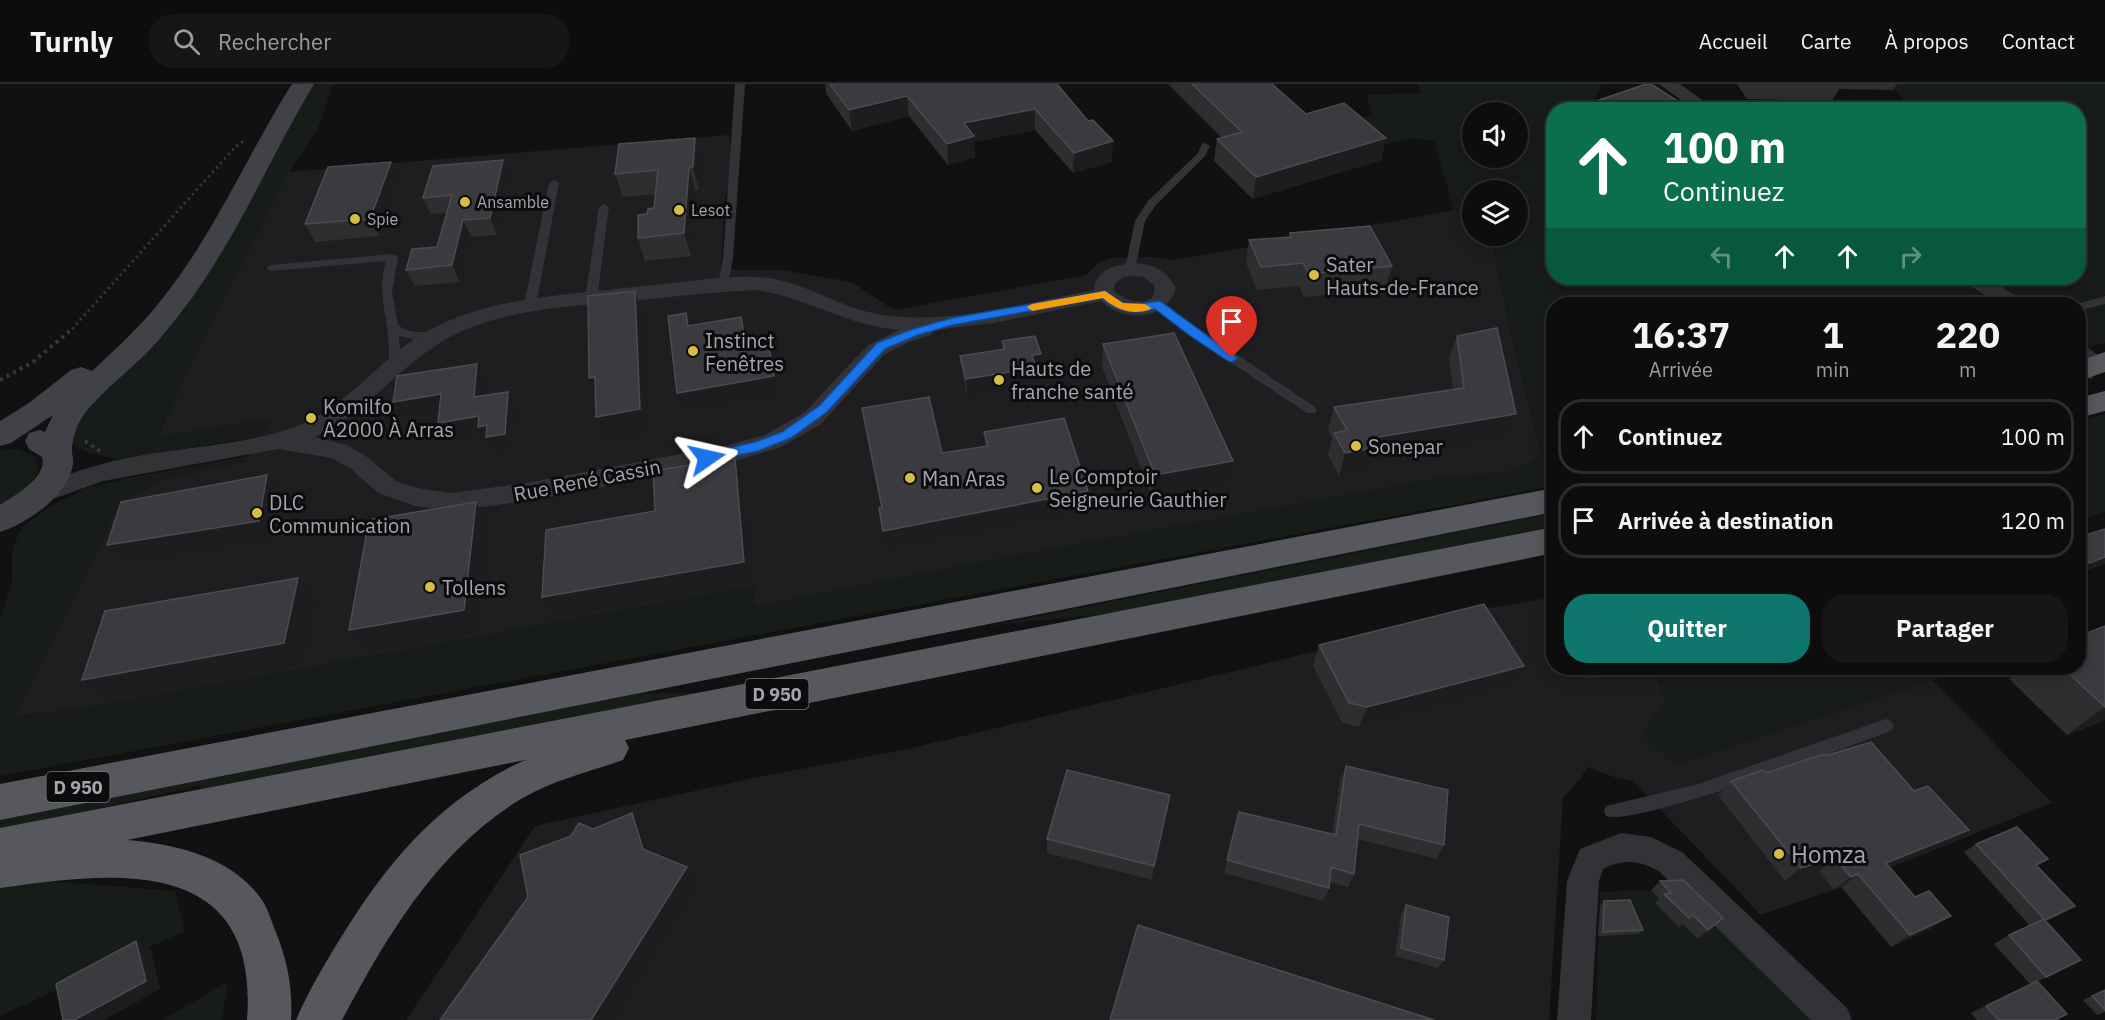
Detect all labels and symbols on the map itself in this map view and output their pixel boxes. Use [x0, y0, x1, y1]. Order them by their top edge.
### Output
place label: Ansamble [477, 192, 549, 212]
marker: Ansamble [458, 195, 472, 209]
place label: Lesot [691, 200, 730, 220]
marker: Lesot [672, 203, 686, 217]
place label: Spie [367, 209, 399, 229]
marker: Spie [348, 212, 362, 226]
place label: Sater Hauts-de-France [1326, 251, 1479, 301]
marker: Sater Hauts-de-France [1307, 268, 1321, 282]
pin [1206, 296, 1257, 358]
place label: Instinct Fenêtres [705, 327, 784, 377]
marker: Instinct Fenêtres [686, 344, 700, 358]
place label: Hauts de franche santé [1011, 355, 1134, 405]
marker: Hauts de franche santé [992, 373, 1006, 387]
place label: Komilfo A2000 À Arras [323, 393, 454, 443]
marker: Komilfo A2000 À Arras [304, 411, 318, 425]
position arrow [675, 426, 739, 490]
place label: Sonepar [1368, 433, 1443, 460]
marker: Sonepar [1349, 439, 1363, 453]
street label: Rue René Cassin [511, 453, 663, 507]
place label: Le Comptoir Seigneurie Gauthier [1049, 463, 1227, 513]
place label: Man Aras [922, 465, 1006, 492]
marker: Man Aras [903, 471, 917, 485]
marker: Le Comptoir Seigneurie Gauthier [1030, 481, 1044, 495]
place label: DLC Communication [269, 489, 411, 539]
marker: DLC Communication [250, 506, 264, 520]
place label: Tollens [442, 574, 506, 601]
marker: Tollens [423, 580, 437, 594]
road number: D 950 [746, 679, 808, 709]
road number: D 950 [46, 772, 110, 802]
place label: Homza [1791, 838, 1866, 870]
marker: Homza [1772, 847, 1786, 861]

